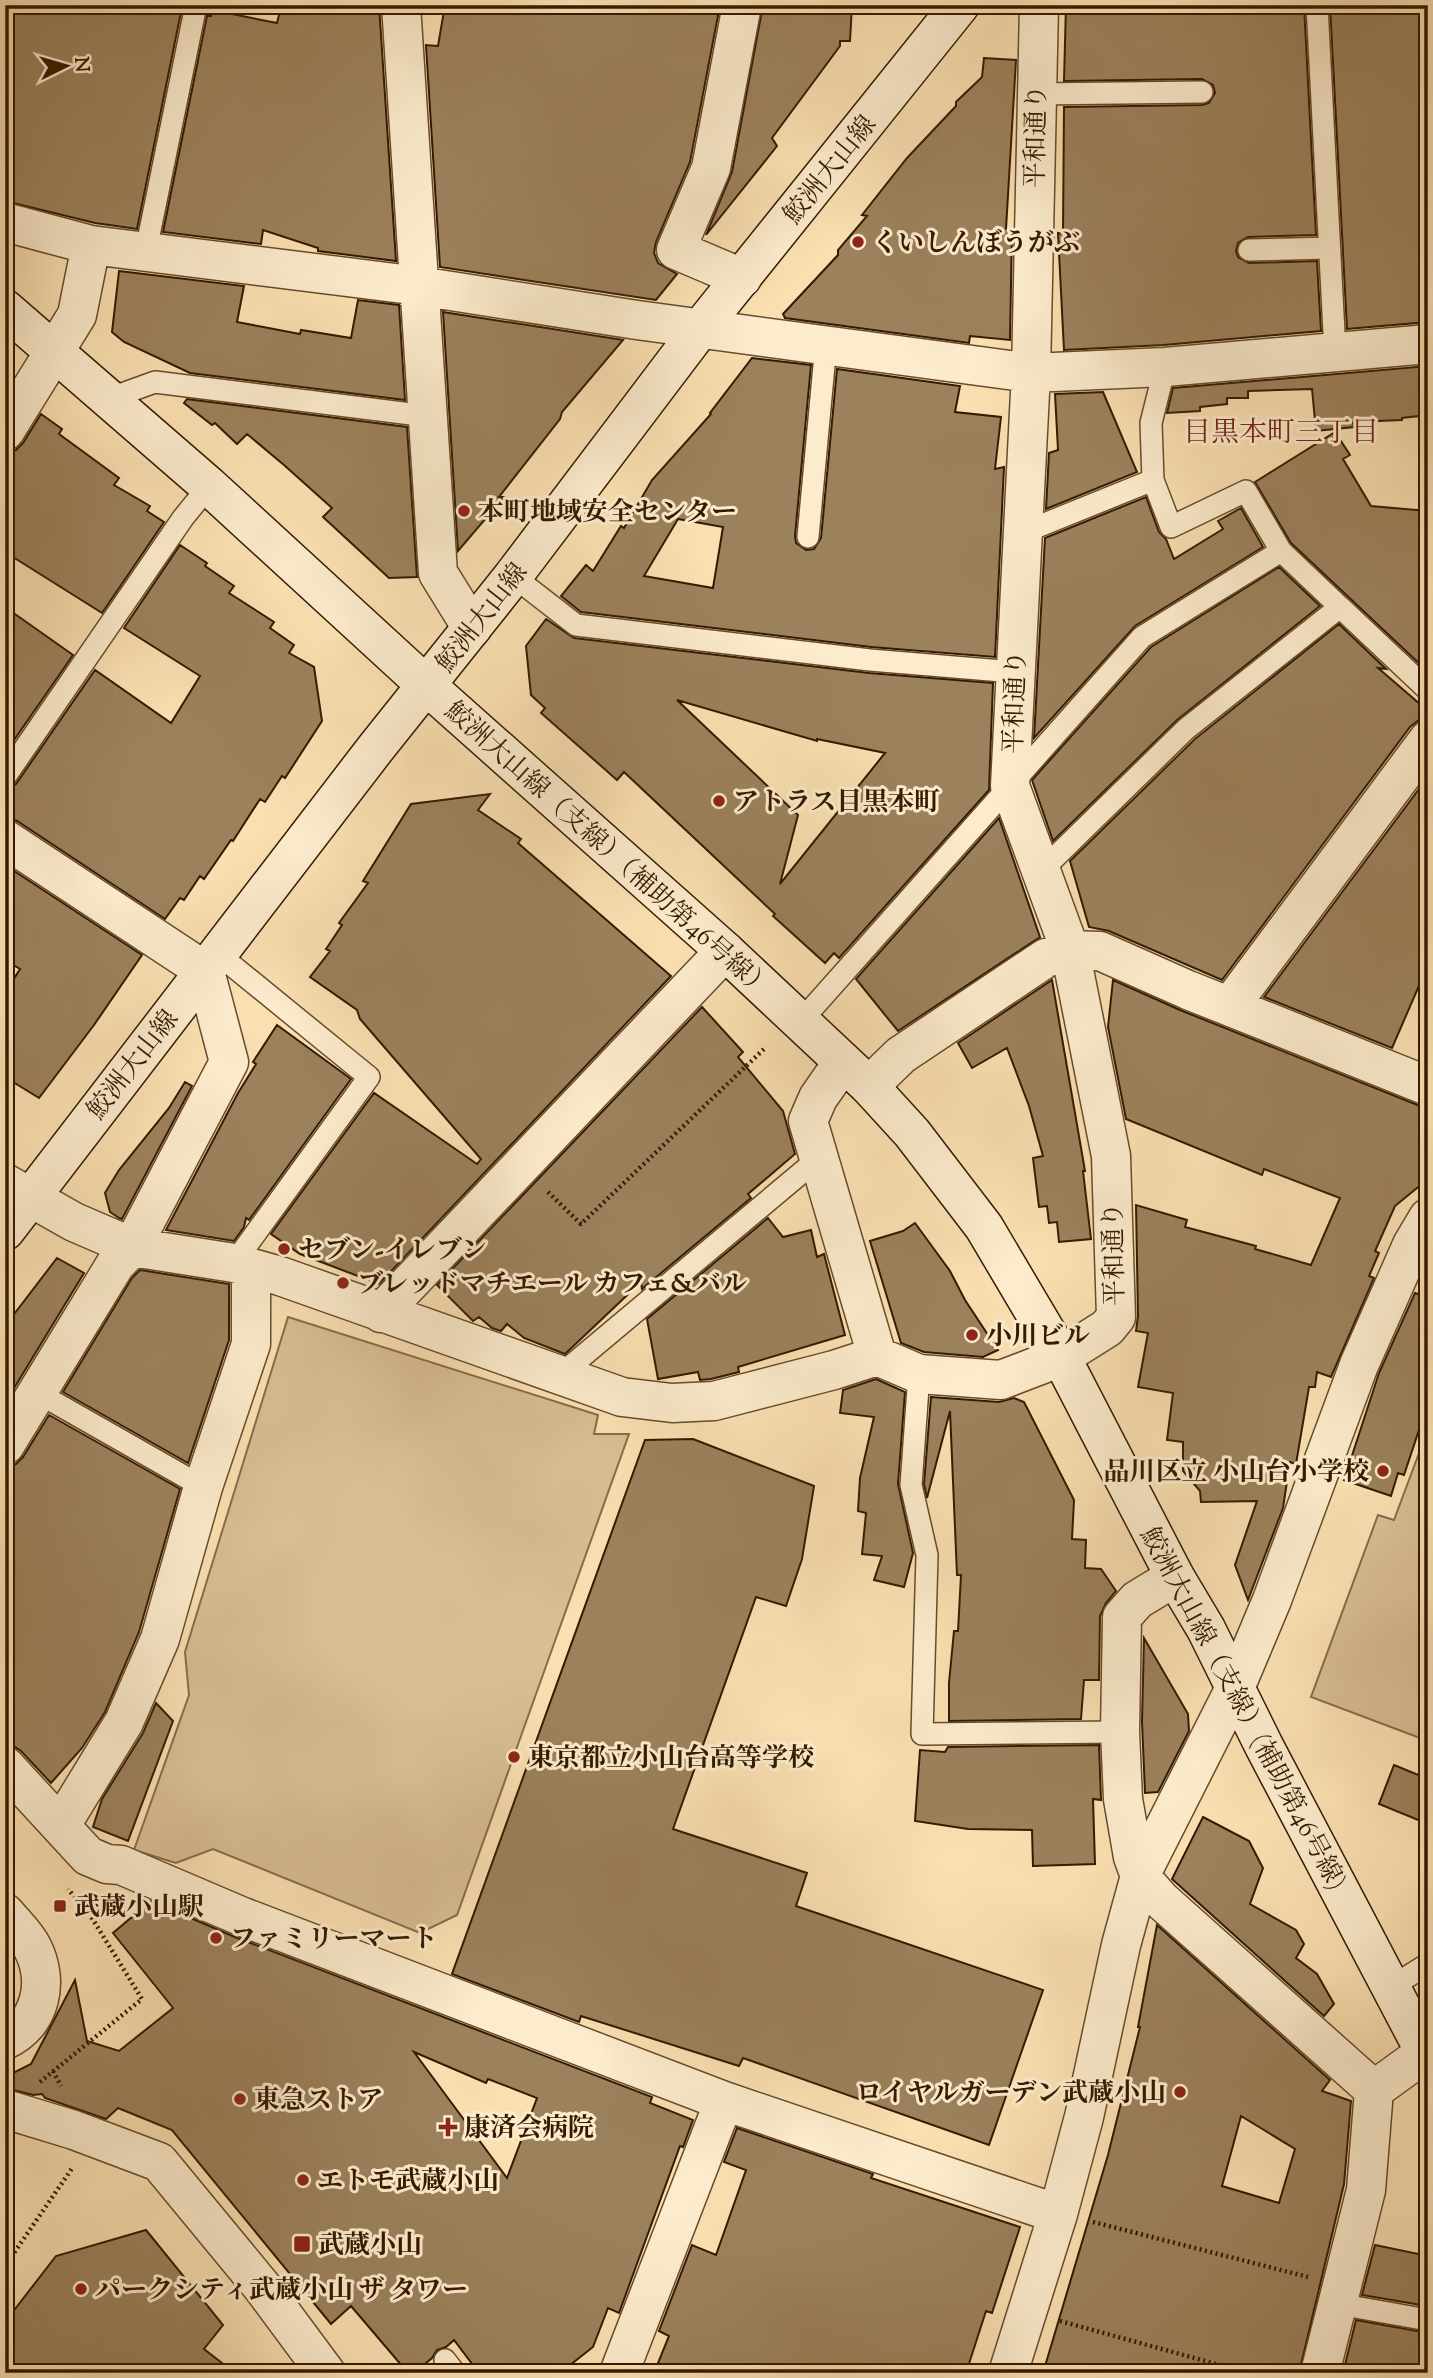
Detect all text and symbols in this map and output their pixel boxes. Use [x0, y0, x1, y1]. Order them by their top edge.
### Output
north arrow [32, 32, 102, 102]
text: N [66, 56, 95, 73]
street label: 平和通り [1018, 84, 1057, 188]
street label: 鮫洲大山線 [776, 108, 886, 233]
place label: くいしんぼうがぶ [872, 226, 1080, 263]
marker: くいしんぼうがぶ [850, 234, 866, 250]
district label: 目黒本町三丁目 [1183, 414, 1379, 454]
place label: 本町地域安全センター [478, 495, 737, 532]
marker: 本町地域安全センター [456, 503, 472, 519]
street label: 鮫洲大山線 [428, 556, 538, 681]
street label: 平和通り [996, 649, 1037, 755]
street label: 鮫洲大山線（支線）（補助第46号線） [436, 694, 779, 1008]
place label: アトラス目黒本町 [733, 785, 940, 822]
marker: アトラス目黒本町 [711, 793, 727, 809]
street label: 鮫洲大山線 [79, 1003, 189, 1128]
street label: 平和通り [1096, 1202, 1135, 1306]
place label: セブン-イレブン [298, 1233, 487, 1270]
marker: セブン-イレブン [276, 1241, 292, 1257]
place label: ブレッドマチエール カフェ&バル [357, 1267, 747, 1304]
marker: ブレッドマチエール カフェ&バル [335, 1275, 351, 1291]
place label: 小川ビル [986, 1319, 1090, 1356]
marker: 小川ビル [964, 1327, 980, 1343]
place label: 品川区立 小山台小学校 [1103, 1455, 1369, 1492]
marker: 品川区立 小山台小学校 [1375, 1463, 1391, 1479]
street label: 鮫洲大山線（支線）(補助第46号線) [1130, 1521, 1354, 1897]
place label: 東京都立小山台高等学校 [528, 1741, 814, 1778]
marker: 東京都立小山台高等学校 [506, 1749, 522, 1765]
place label: 武蔵小山駅 [74, 1890, 204, 1927]
marker: 武蔵小山駅 [52, 1898, 68, 1914]
place label: ファミリーマート [230, 1922, 437, 1959]
marker: ファミリーマート [208, 1930, 224, 1946]
place label: ロイヤルガーデン武蔵小山 [856, 2076, 1166, 2113]
place label: 東急ストア [254, 2083, 383, 2120]
marker: ロイヤルガーデン武蔵小山 [1172, 2084, 1188, 2100]
marker: 東急ストア [232, 2091, 248, 2107]
place label: 康済会病院 [464, 2111, 594, 2148]
marker: 康済会病院 [438, 2117, 458, 2137]
place label: エトモ武蔵小山 [317, 2164, 499, 2201]
marker: エトモ武蔵小山 [295, 2172, 311, 2188]
place label: 武蔵小山 [318, 2228, 422, 2265]
marker: 武蔵小山 [292, 2234, 312, 2254]
place label: パークシティ武蔵小山 ザ タワー [95, 2273, 468, 2310]
marker: パークシティ武蔵小山 ザ タワー [73, 2281, 89, 2297]

